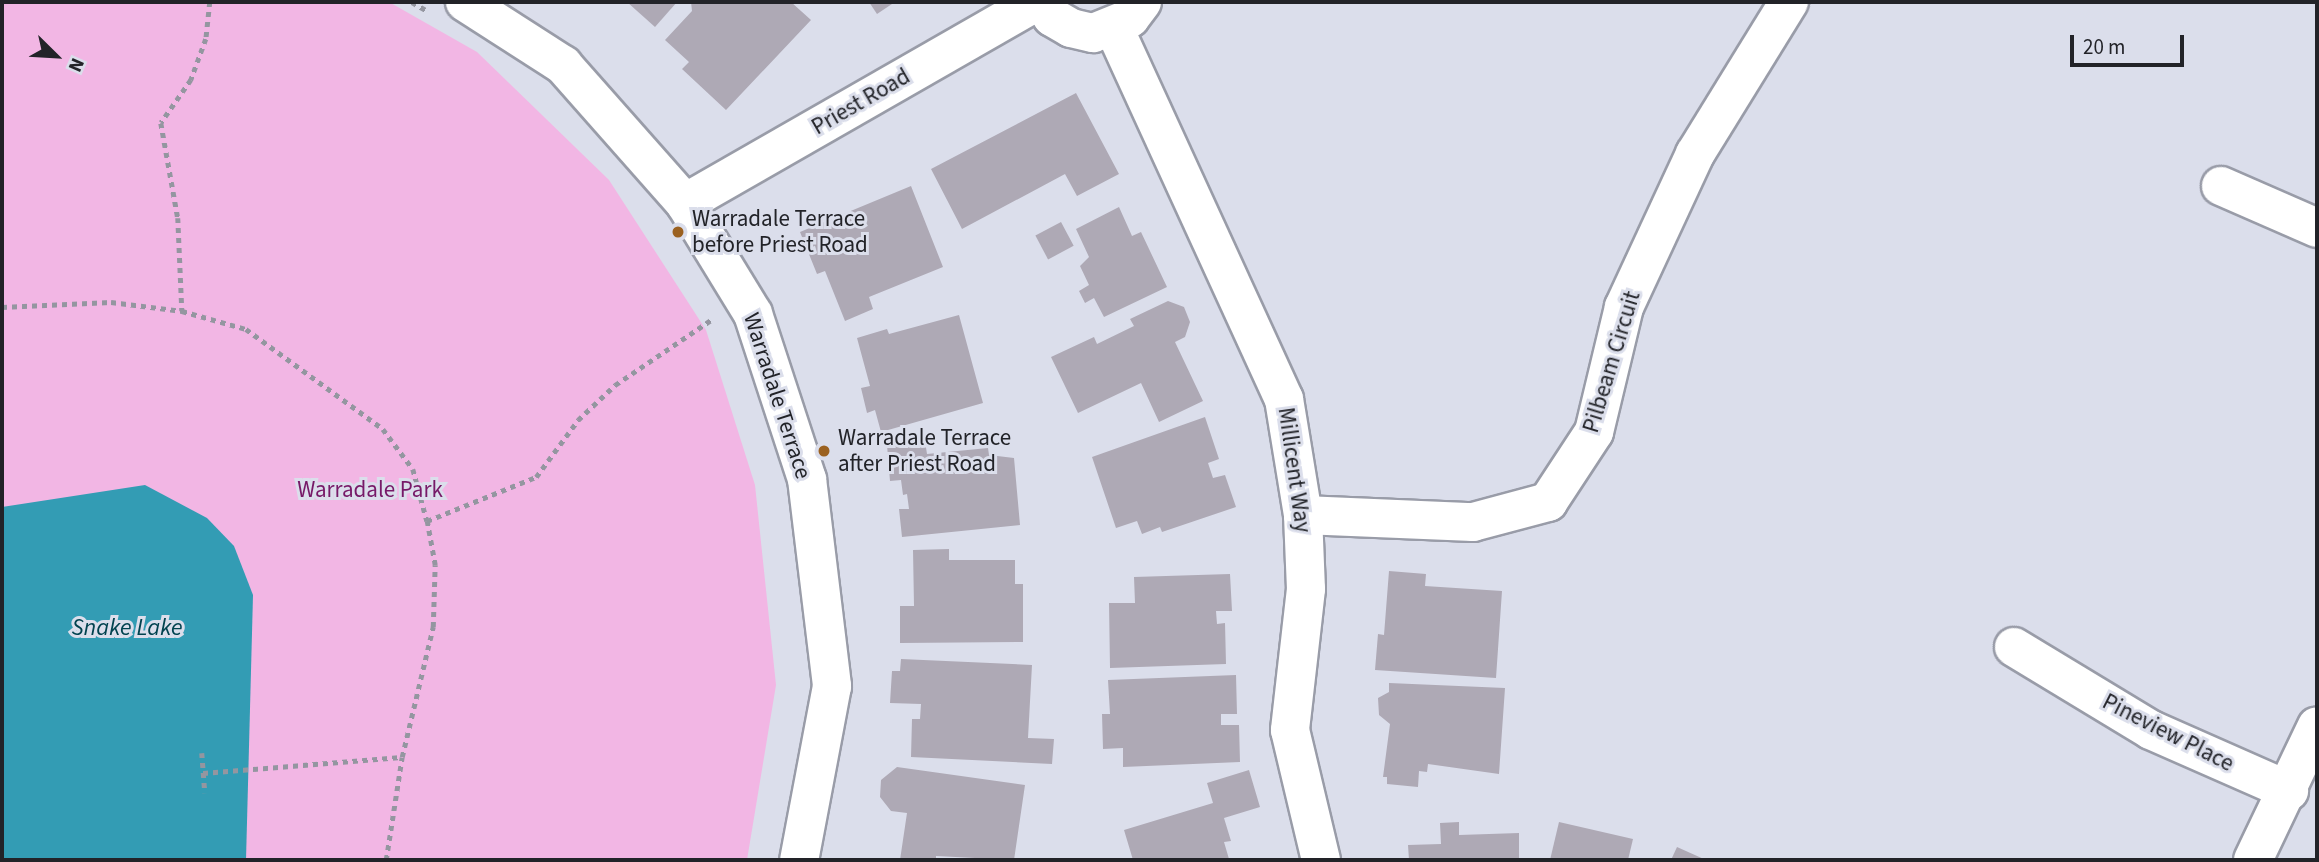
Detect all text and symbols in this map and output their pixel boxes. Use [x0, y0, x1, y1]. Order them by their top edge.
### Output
north arrow [21, 21, 91, 91]
scale bar [2074, 21, 2188, 65]
text: 20 m [2083, 32, 2125, 62]
text: N [61, 53, 91, 76]
street label: Priest Road [807, 63, 915, 141]
place label: Warradale Terrace before Priest Road [692, 205, 868, 259]
marker: Warradale Terrace before Priest Road [670, 224, 686, 240]
street label: Pilbeam Circuit [1577, 288, 1647, 436]
street label: Warradale Terrace [737, 309, 817, 483]
street label: Millicent Way [1272, 406, 1316, 534]
place label: Warradale Terrace after Priest Road [838, 424, 1011, 478]
marker: Warradale Terrace after Priest Road [816, 443, 832, 459]
park label: Warradale Park [297, 476, 443, 504]
water label: Snake Lake [71, 614, 183, 642]
street label: Pineview Place [2098, 688, 2238, 778]

